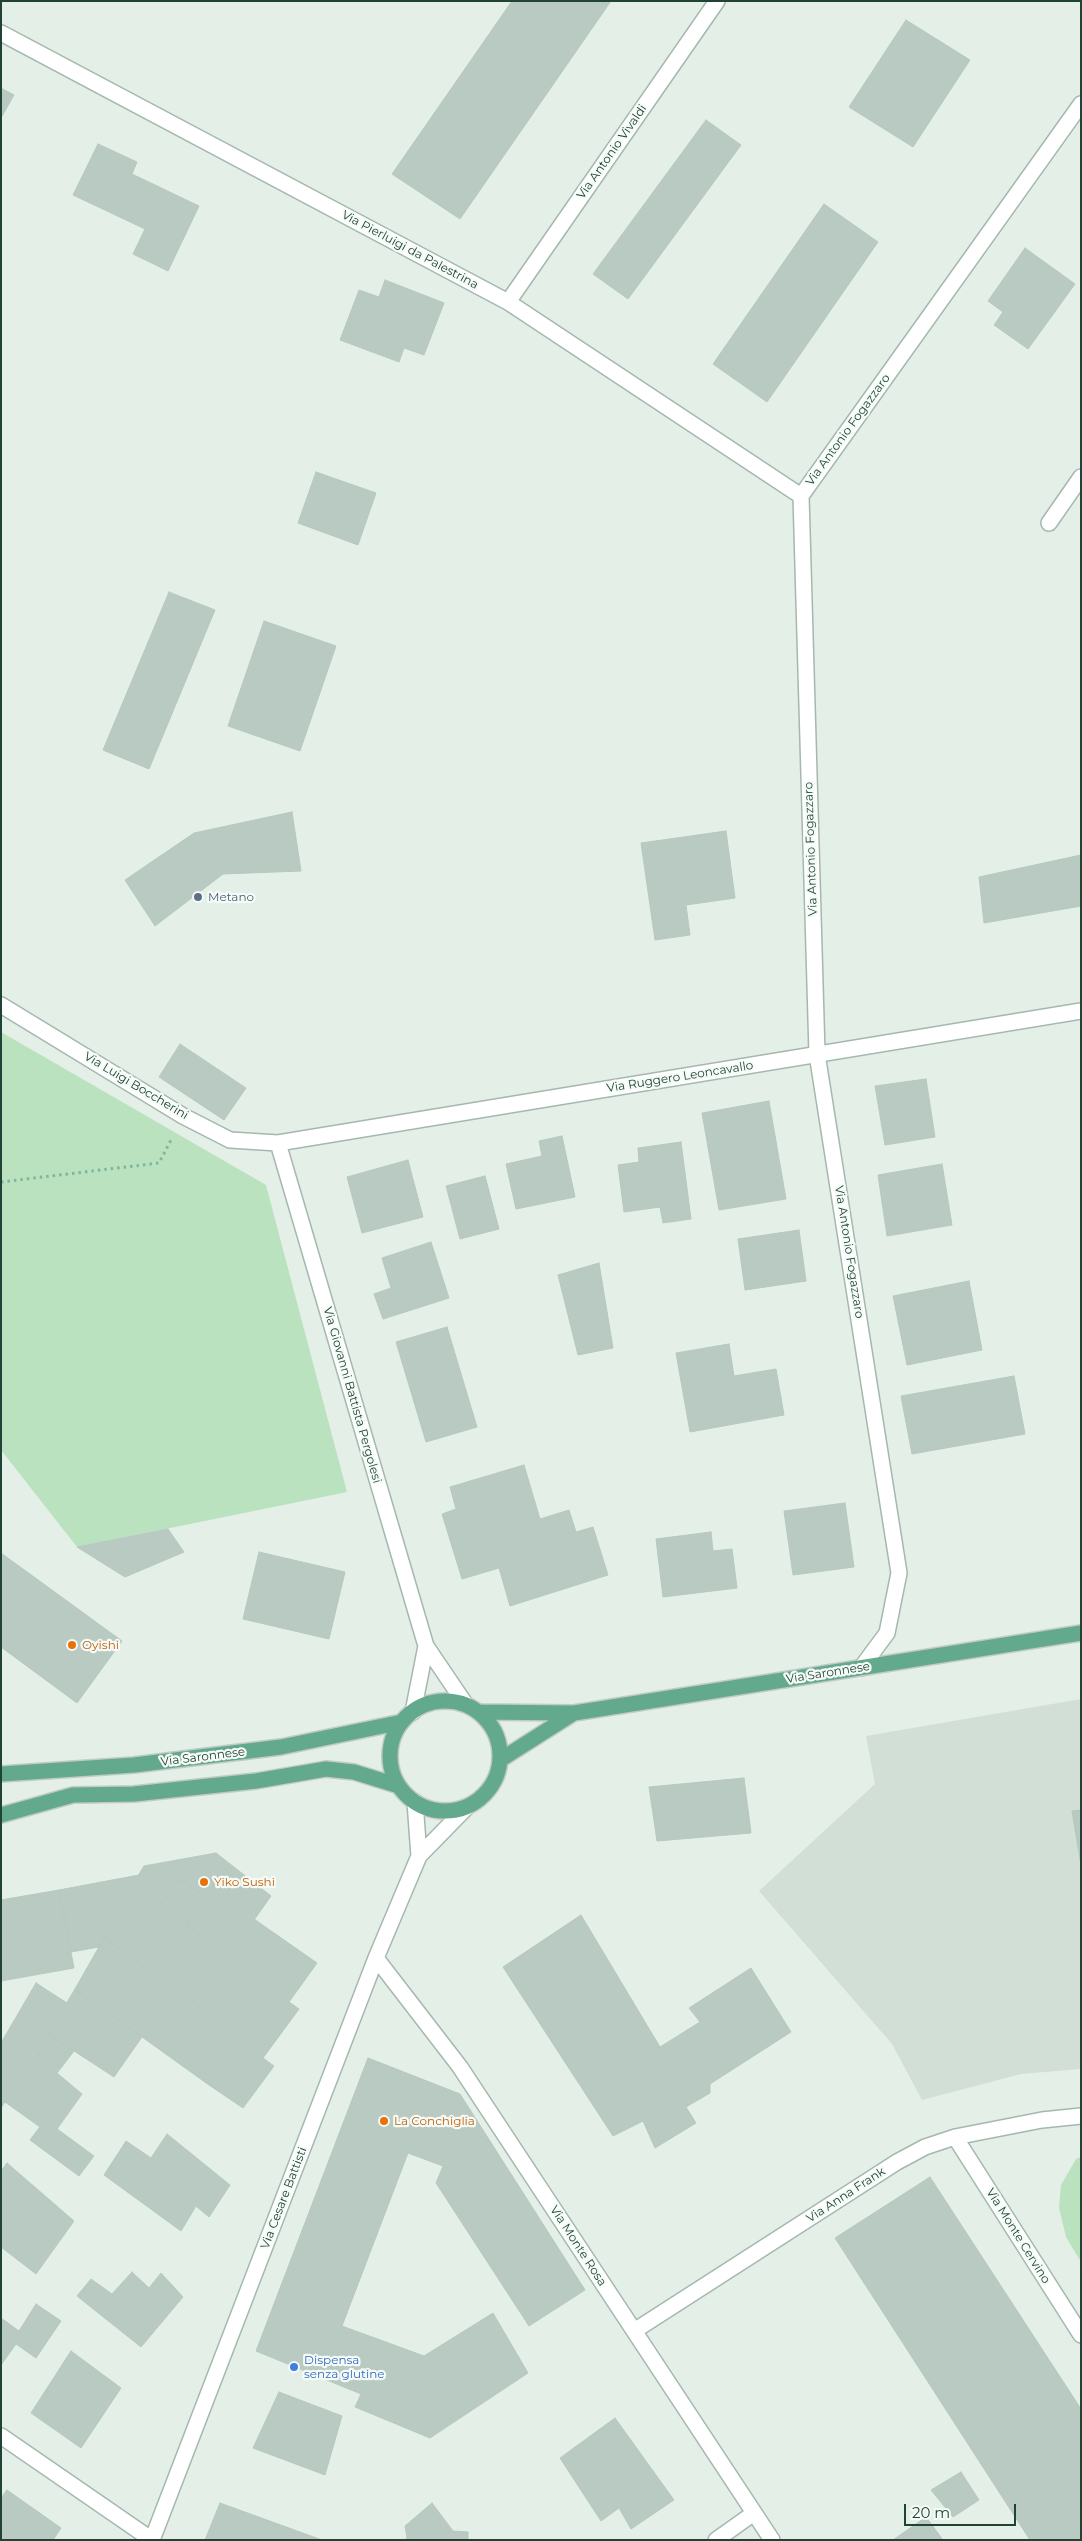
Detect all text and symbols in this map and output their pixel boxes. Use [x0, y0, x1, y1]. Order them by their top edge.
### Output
street label: Via Antonio Vivaldi [574, 102, 650, 202]
street label: Via Pierluigi da Palestrina [339, 208, 481, 292]
street label: Via Antonio Fogazzaro [803, 371, 893, 489]
street label: Via Antonio Fogazzaro [801, 782, 821, 916]
place label: Metano [208, 890, 254, 904]
marker: Metano [192, 891, 204, 903]
street label: Via Luigi Boccherini [81, 1049, 191, 1123]
street label: Via Ruggero Leoncavallo [606, 1058, 754, 1096]
street label: Via Antonio Fogazzaro [831, 1185, 867, 1319]
street label: Via Giovanni Battista Pergolesi [320, 1305, 384, 1485]
place label: Oyishi [82, 1638, 119, 1652]
marker: Oyishi [66, 1639, 78, 1651]
street label: Via Saronnese [785, 1659, 871, 1687]
street label: Via Saronnese [160, 1745, 246, 1769]
place label: Yiko Sushi [214, 1875, 275, 1889]
marker: Yiko Sushi [198, 1876, 210, 1888]
place label: La Conchiglia [394, 2114, 475, 2128]
marker: La Conchiglia [378, 2115, 390, 2127]
street label: Via Cesare Battisti [258, 2145, 310, 2251]
street label: Via Anna Frank [804, 2164, 888, 2226]
street label: Via Monte Cervino [983, 2186, 1053, 2286]
street label: Via Monte Rosa [547, 2203, 609, 2289]
place label: Dispensa senza glutine [304, 2353, 385, 2381]
marker: Dispensa senza glutine [288, 2361, 300, 2373]
scale bar [907, 2494, 1020, 2526]
text: 20 m [912, 2503, 950, 2522]

